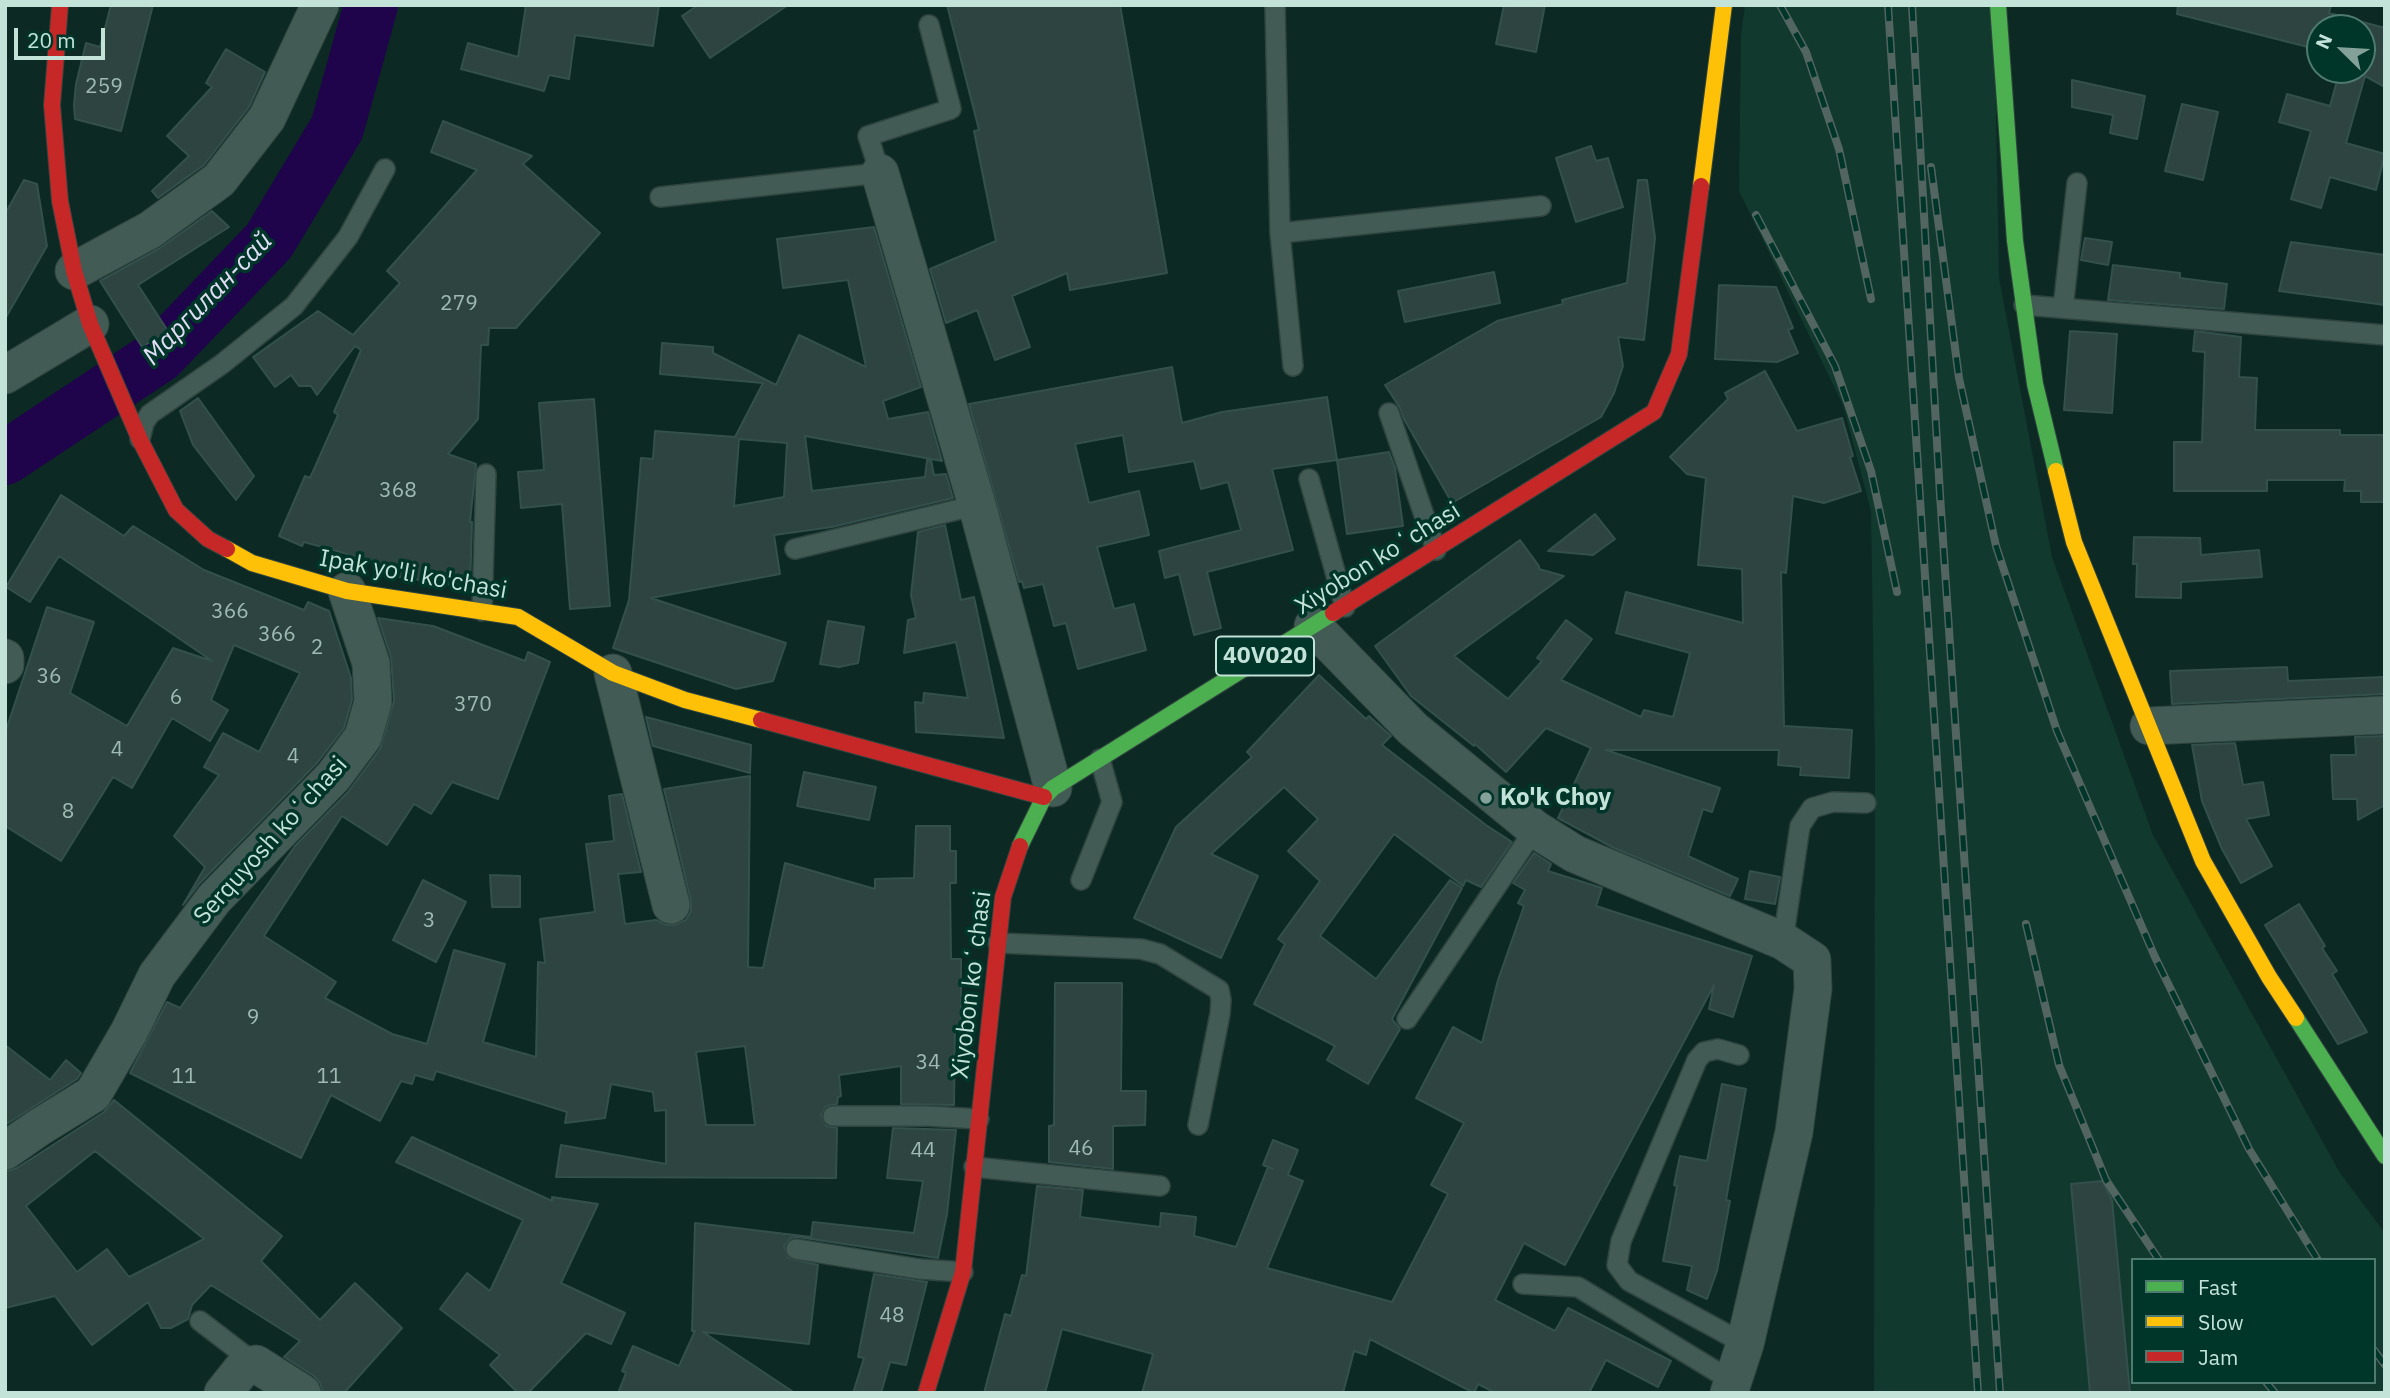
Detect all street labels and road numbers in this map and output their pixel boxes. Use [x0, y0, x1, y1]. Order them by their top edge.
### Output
street label: Xiyobon koʻchasi [1290, 497, 1466, 621]
street label: Ipak yo'li ko'chasi [317, 544, 509, 606]
road number: 40V020 [1216, 636, 1314, 676]
street label: Serquyosh koʻchasi [188, 751, 354, 931]
street label: Xiyobon koʻchasi [946, 889, 998, 1081]

